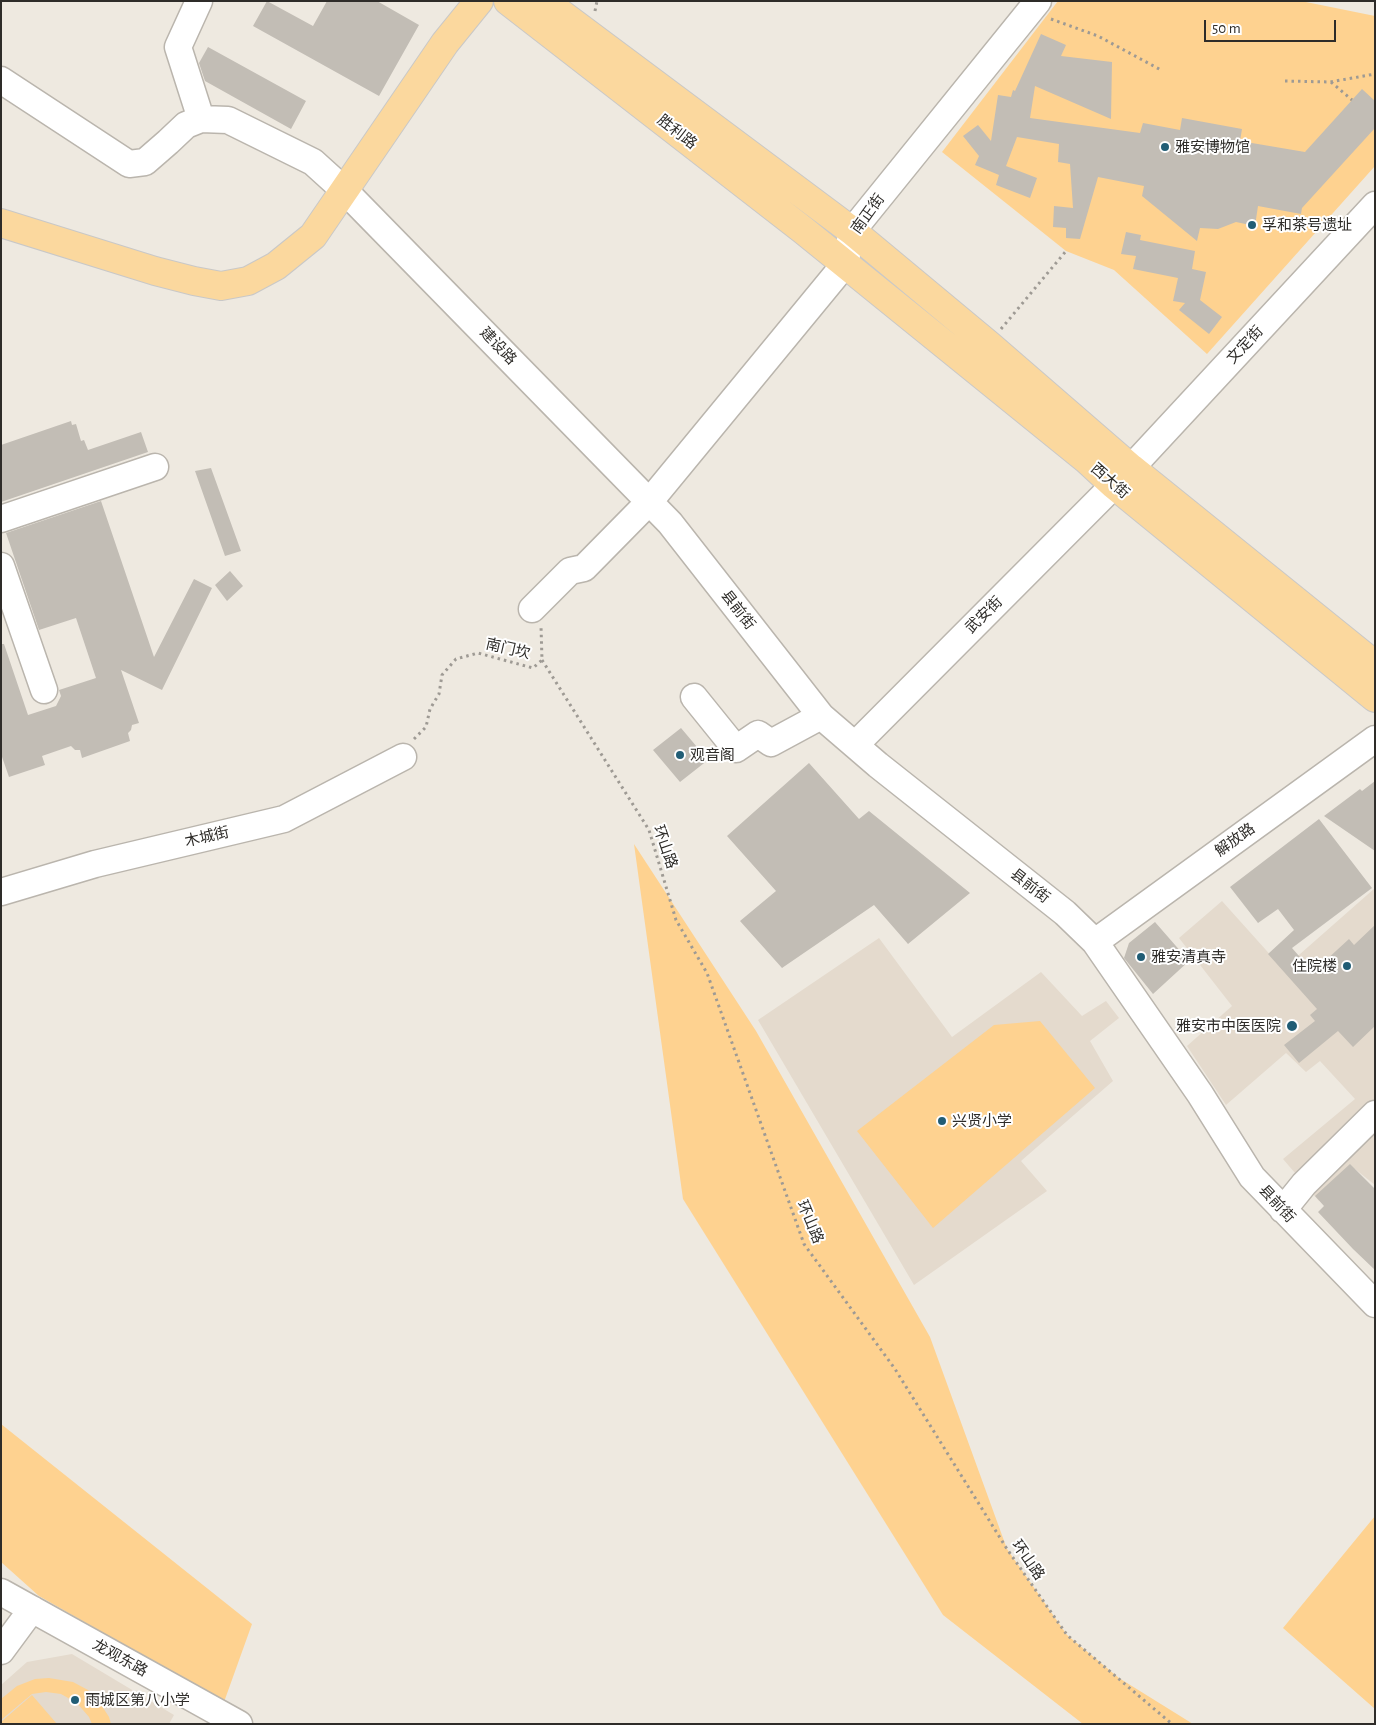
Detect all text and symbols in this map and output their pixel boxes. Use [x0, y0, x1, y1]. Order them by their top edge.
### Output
scale bar [1206, 10, 1338, 42]
text: 50 m [1212, 21, 1241, 36]
street label: 胜利路 [654, 111, 700, 153]
place label: 雅安博物馆 [1175, 138, 1250, 156]
marker: 雅安博物馆 [1159, 141, 1171, 153]
street label: 南正街 [847, 191, 889, 237]
place label: 孚和茶号遗址 [1262, 216, 1352, 234]
marker: 孚和茶号遗址 [1246, 219, 1258, 231]
street label: 文定街 [1223, 322, 1267, 368]
street label: 建设路 [476, 324, 520, 368]
street label: 西大街 [1087, 459, 1133, 503]
street label: 县前街 [717, 587, 759, 633]
street label: 武安街 [962, 593, 1006, 637]
street label: 南门坎 [484, 635, 532, 663]
place label: 观音阁 [690, 746, 735, 764]
marker: 观音阁 [674, 749, 686, 761]
street label: 解放路 [1212, 819, 1258, 861]
street label: 木城街 [183, 823, 231, 851]
street label: 环山路 [649, 823, 681, 871]
street label: 县前街 [1007, 865, 1053, 907]
place label: 雅安清真寺 [1151, 948, 1226, 966]
marker: 雅安清真寺 [1135, 951, 1147, 963]
place label: 住院楼 [1292, 957, 1337, 975]
marker: 住院楼 [1341, 960, 1353, 972]
place label: 雅安市中医医院 [1176, 1017, 1281, 1035]
marker: 雅安市中医医院 [1285, 1019, 1299, 1033]
place label: 兴贤小学 [952, 1112, 1012, 1130]
marker: 兴贤小学 [936, 1115, 948, 1127]
street label: 县前街 [1255, 1181, 1299, 1227]
street label: 环山路 [793, 1198, 827, 1246]
street label: 环山路 [1008, 1536, 1048, 1584]
street label: 龙观东路 [89, 1636, 151, 1680]
place label: 雨城区第八小学 [85, 1691, 190, 1709]
marker: 雨城区第八小学 [69, 1694, 81, 1706]

